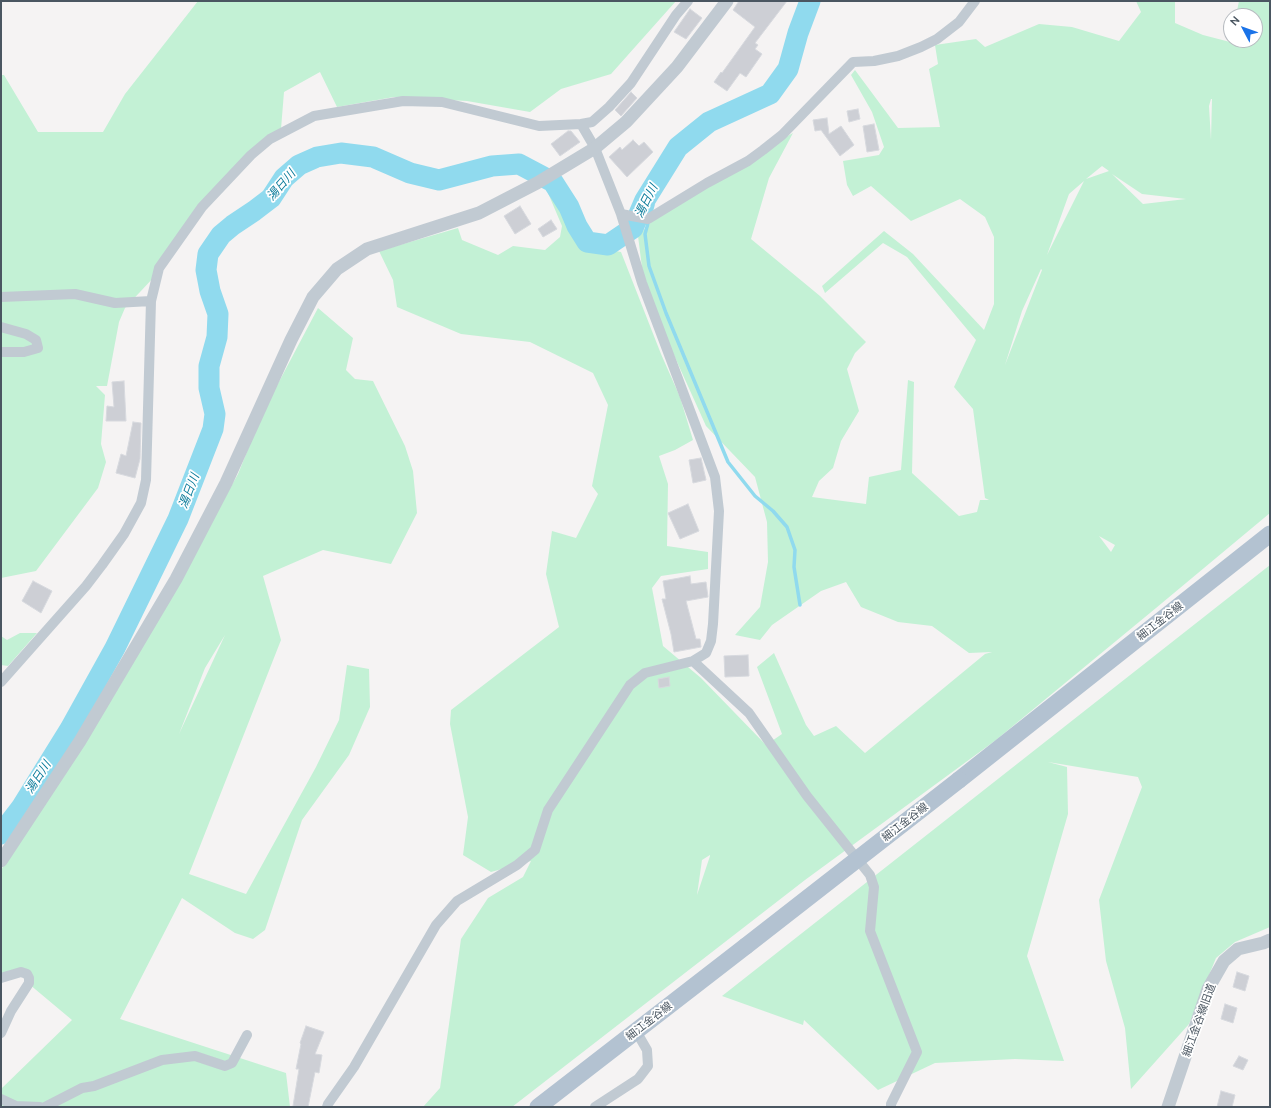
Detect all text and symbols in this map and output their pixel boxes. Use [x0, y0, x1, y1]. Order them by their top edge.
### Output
north arrow [1223, 8, 1263, 48]
text: N [1227, 14, 1242, 28]
water label: 湯日川 [264, 167, 298, 203]
water label: 湯日川 [631, 182, 661, 220]
water label: 湯日川 [176, 472, 202, 510]
street label: 細江金谷線 [1134, 599, 1186, 643]
water label: 湯日川 [22, 758, 54, 796]
street label: 細江金谷線 [879, 800, 931, 844]
street label: 細江金谷線旧道 [1180, 982, 1218, 1058]
street label: 細江金谷線 [623, 999, 675, 1043]

